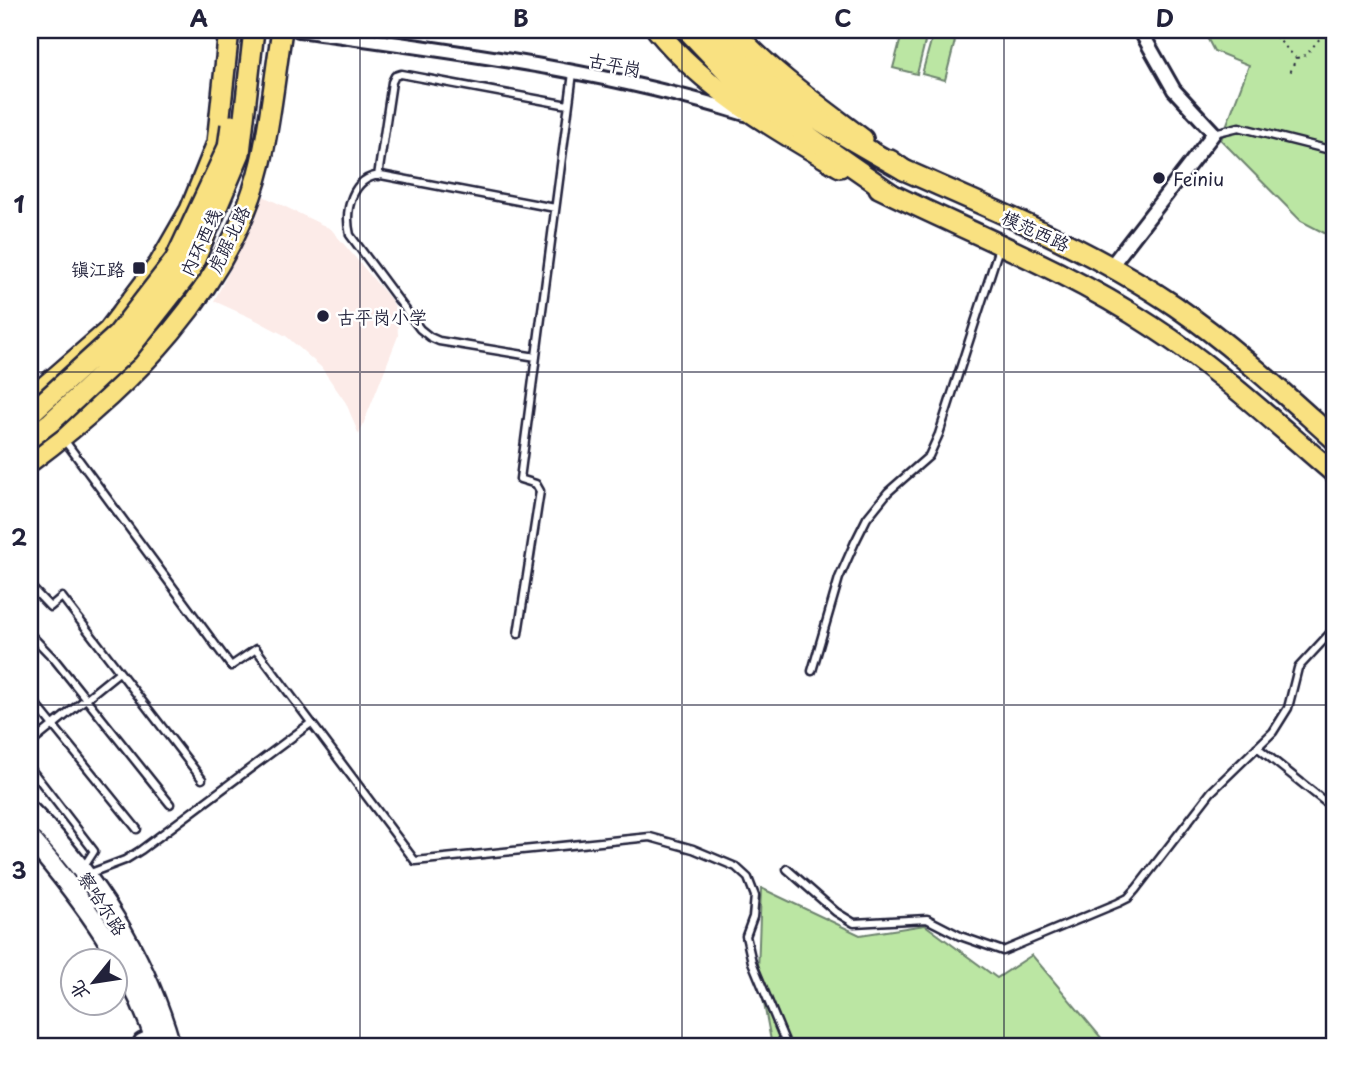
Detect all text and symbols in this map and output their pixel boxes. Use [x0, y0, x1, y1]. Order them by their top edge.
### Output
text: A [190, 0, 208, 35]
text: B [513, 0, 529, 35]
text: C [834, 0, 852, 35]
text: D [1156, 0, 1174, 35]
street label: 古平岗 [586, 45, 644, 83]
place label: Feiniu [1173, 165, 1224, 192]
marker: Feiniu [1151, 170, 1167, 186]
text: 1 [14, 186, 25, 221]
street label: 虎踞北路 [200, 201, 256, 277]
street label: 模范西路 [998, 203, 1074, 257]
street label: 内环西线 [173, 204, 227, 280]
place label: 镇江路 [71, 255, 125, 282]
marker: 镇江路 [131, 260, 147, 276]
place label: 古平岗小学 [337, 303, 427, 330]
marker: 古平岗小学 [315, 308, 331, 324]
text: 2 [11, 519, 27, 554]
text: 3 [11, 852, 27, 887]
street label: 察哈尔路 [72, 865, 134, 941]
north arrow [60, 946, 130, 1016]
text: 北 [62, 976, 95, 1006]

